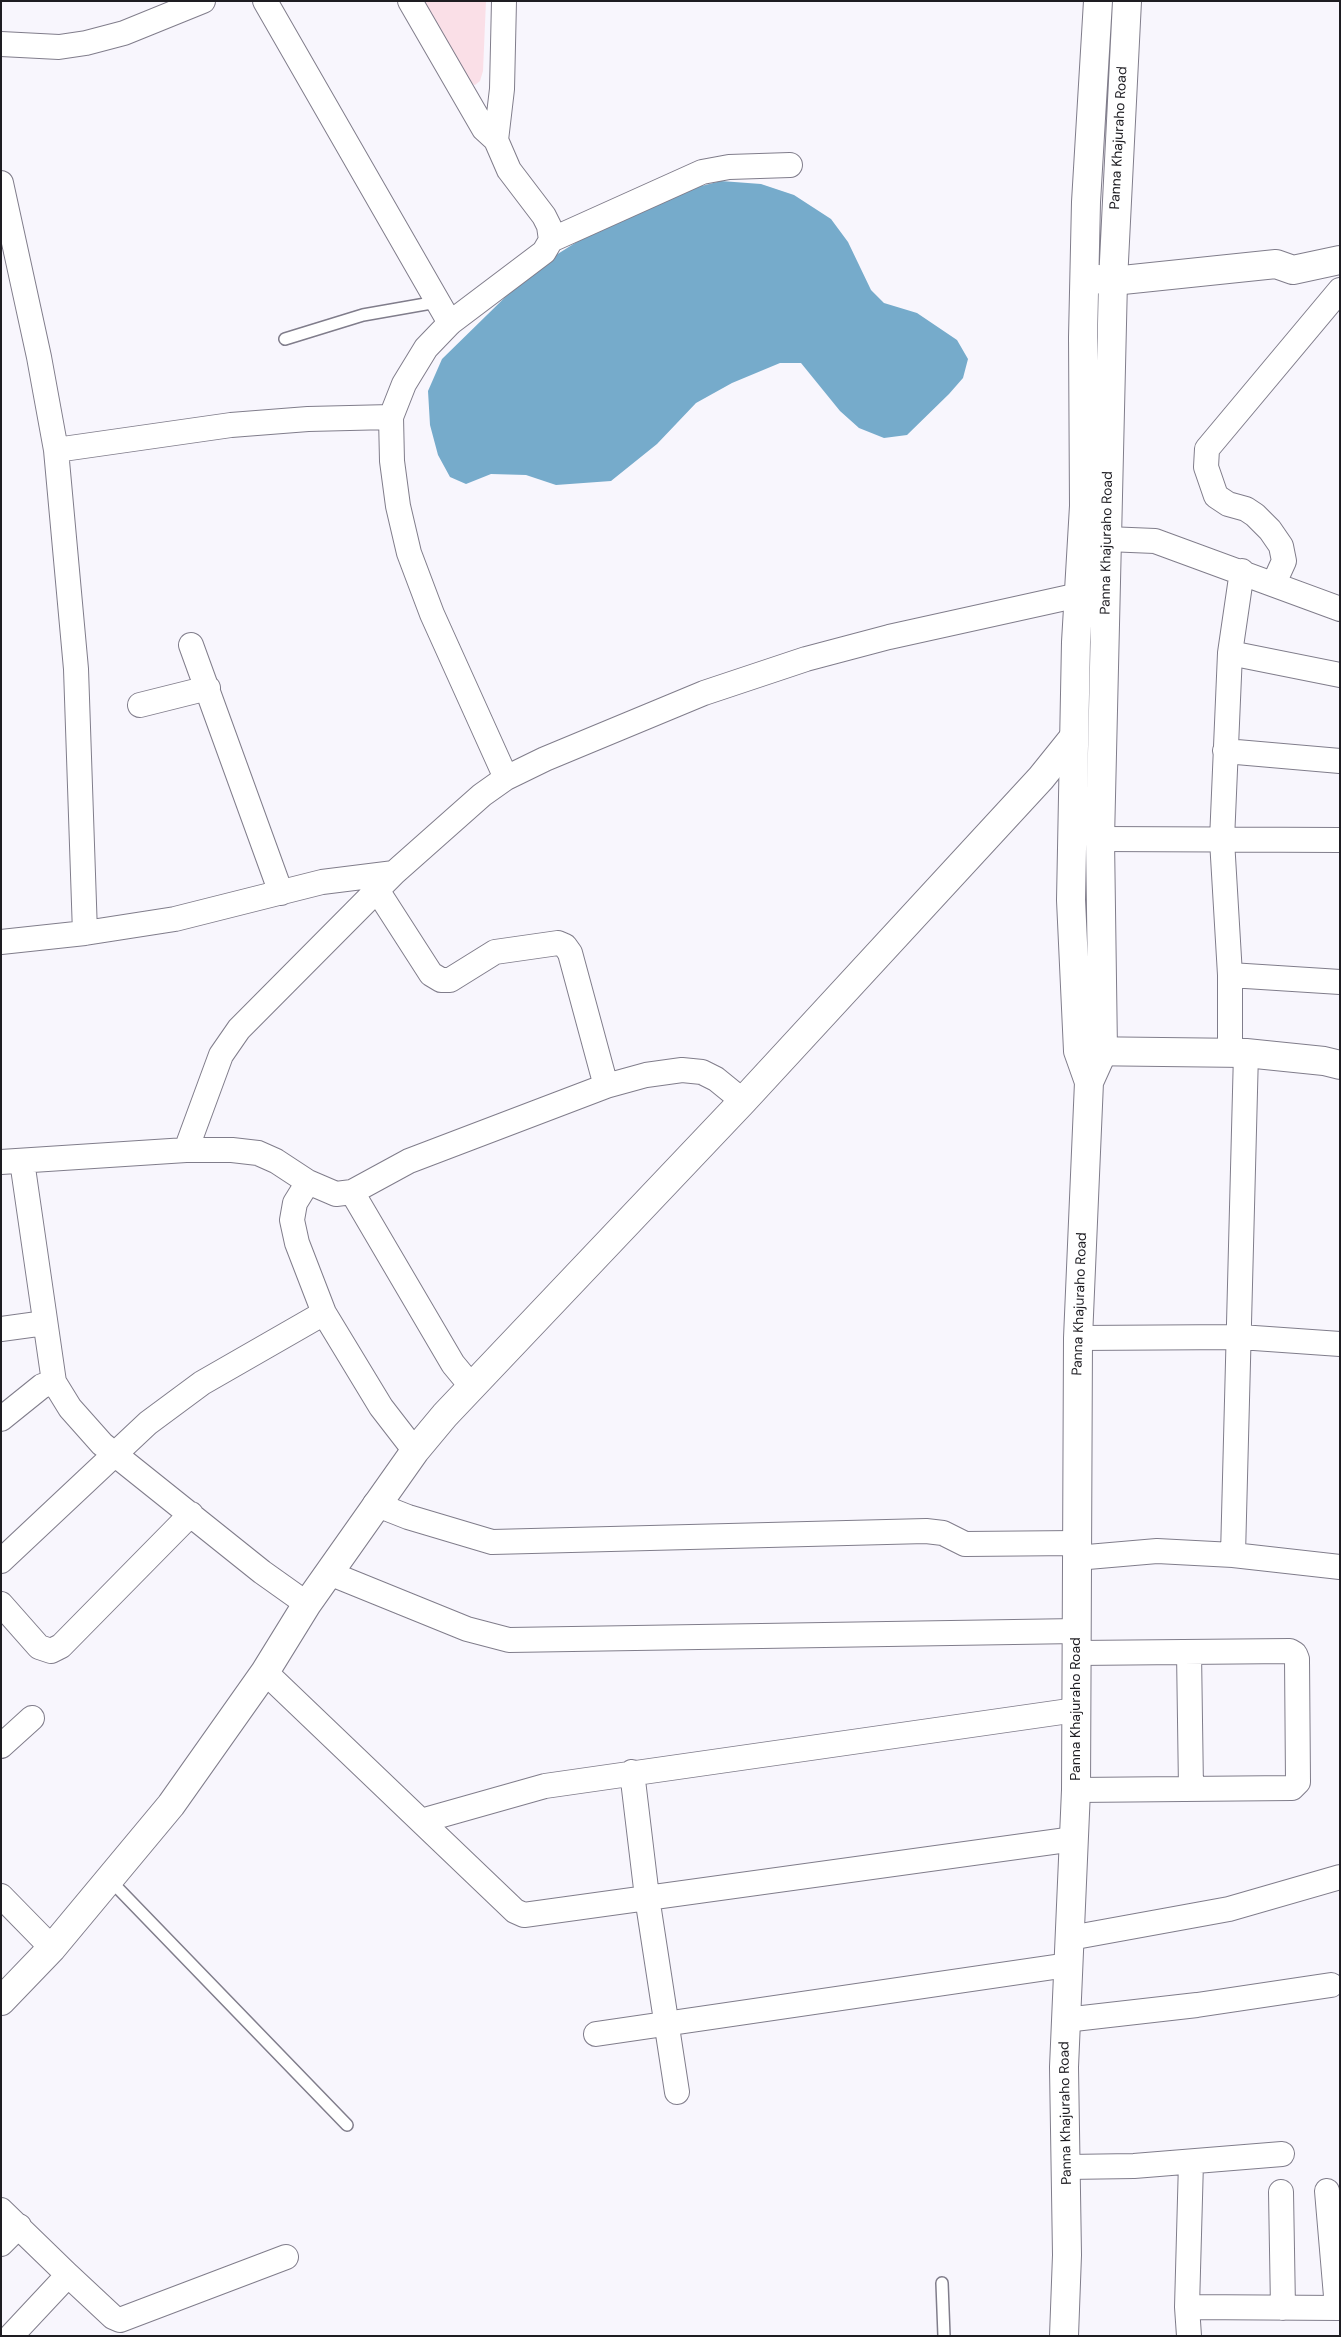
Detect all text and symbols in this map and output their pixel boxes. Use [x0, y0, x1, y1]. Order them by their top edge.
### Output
street label: Panna Khajuraho Road [1107, 66, 1131, 210]
street label: Panna Khajuraho Road [1097, 471, 1117, 615]
street label: Panna Khajuraho Road [1069, 1232, 1091, 1376]
street label: Panna Khajuraho Road [1068, 1637, 1084, 1781]
street label: Panna Khajuraho Road [1056, 2041, 1076, 2185]

